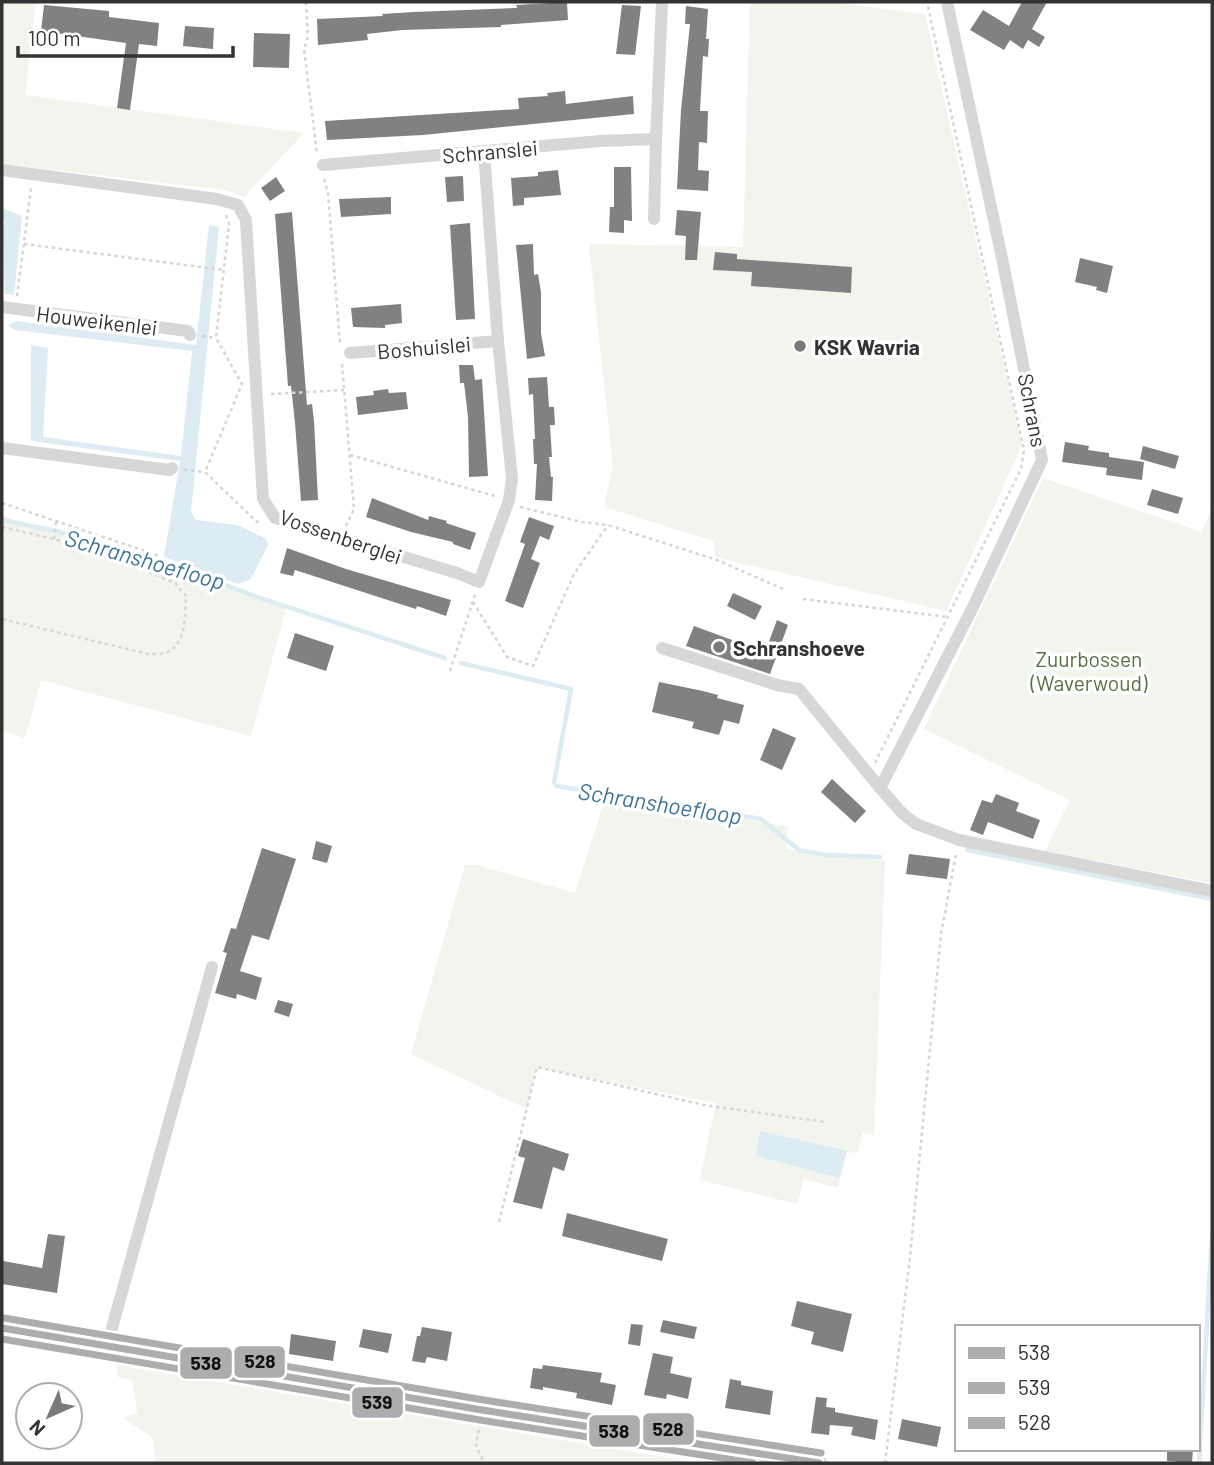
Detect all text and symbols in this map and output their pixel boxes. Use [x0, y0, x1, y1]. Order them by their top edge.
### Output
scale bar [18, 14, 233, 58]
text: 100 m [28, 25, 81, 50]
street label: Schranslei [441, 134, 539, 168]
street label: Houweikenlei [35, 300, 159, 340]
street label: Boshuislei [376, 330, 472, 364]
place label: KSK Wavria [814, 334, 920, 359]
marker: KSK Wavria [792, 338, 808, 354]
street label: Schrans [1014, 371, 1052, 449]
street label: Vossenberglei [277, 503, 405, 569]
water label: Schranshoefloop [62, 523, 228, 595]
place label: Schranshoeve [733, 635, 865, 660]
marker: Schranshoeve [711, 639, 727, 655]
park label: Zuurbossen (Waverwoud) [1030, 646, 1148, 695]
water label: Schranshoefloop [576, 776, 744, 830]
legend [955, 1325, 1200, 1451]
text: 538 [1018, 1339, 1051, 1364]
line badge: 528 [233, 1345, 286, 1379]
line badge: 538 [179, 1346, 233, 1380]
text: 528 [244, 1349, 276, 1372]
text: 538 [191, 1351, 221, 1374]
text: 539 [1018, 1374, 1051, 1399]
north arrow [14, 1381, 84, 1451]
line badge: 539 [351, 1386, 404, 1419]
text: 539 [362, 1390, 392, 1413]
text: 528 [1018, 1409, 1051, 1434]
line badge: 528 [642, 1412, 695, 1446]
line badge: 538 [588, 1414, 641, 1448]
text: N [24, 1416, 49, 1441]
text: 528 [652, 1417, 684, 1440]
text: 538 [599, 1419, 629, 1442]

